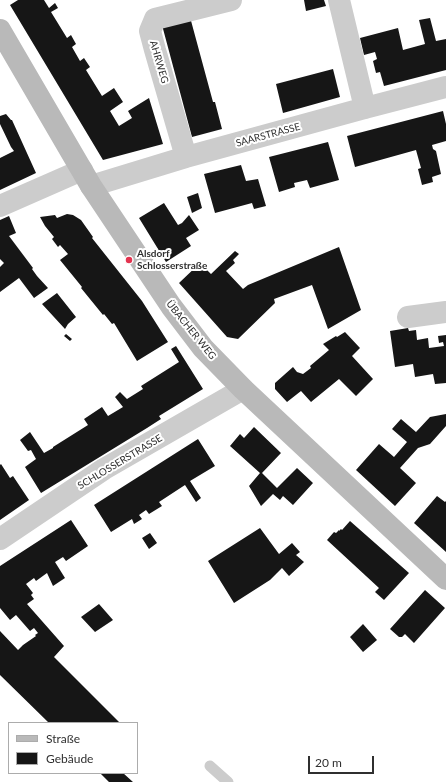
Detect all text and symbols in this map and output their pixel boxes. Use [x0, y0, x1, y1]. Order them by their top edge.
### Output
street label: AHRWEG [147, 39, 171, 85]
street label: SAARSTRASSE [235, 121, 301, 149]
place label: Alsdorf Schlosserstraße [137, 248, 207, 272]
marker: Alsdorf Schlosserstraße [124, 255, 134, 265]
street label: ÜBACHER WEG [164, 298, 218, 362]
street label: SCHLOSSERSTRASSE [76, 432, 164, 492]
legend [8, 722, 138, 774]
text: Straße [46, 731, 80, 746]
scale bar [310, 748, 376, 774]
text: Gebäude [46, 751, 93, 766]
text: 20 m [315, 755, 342, 770]

